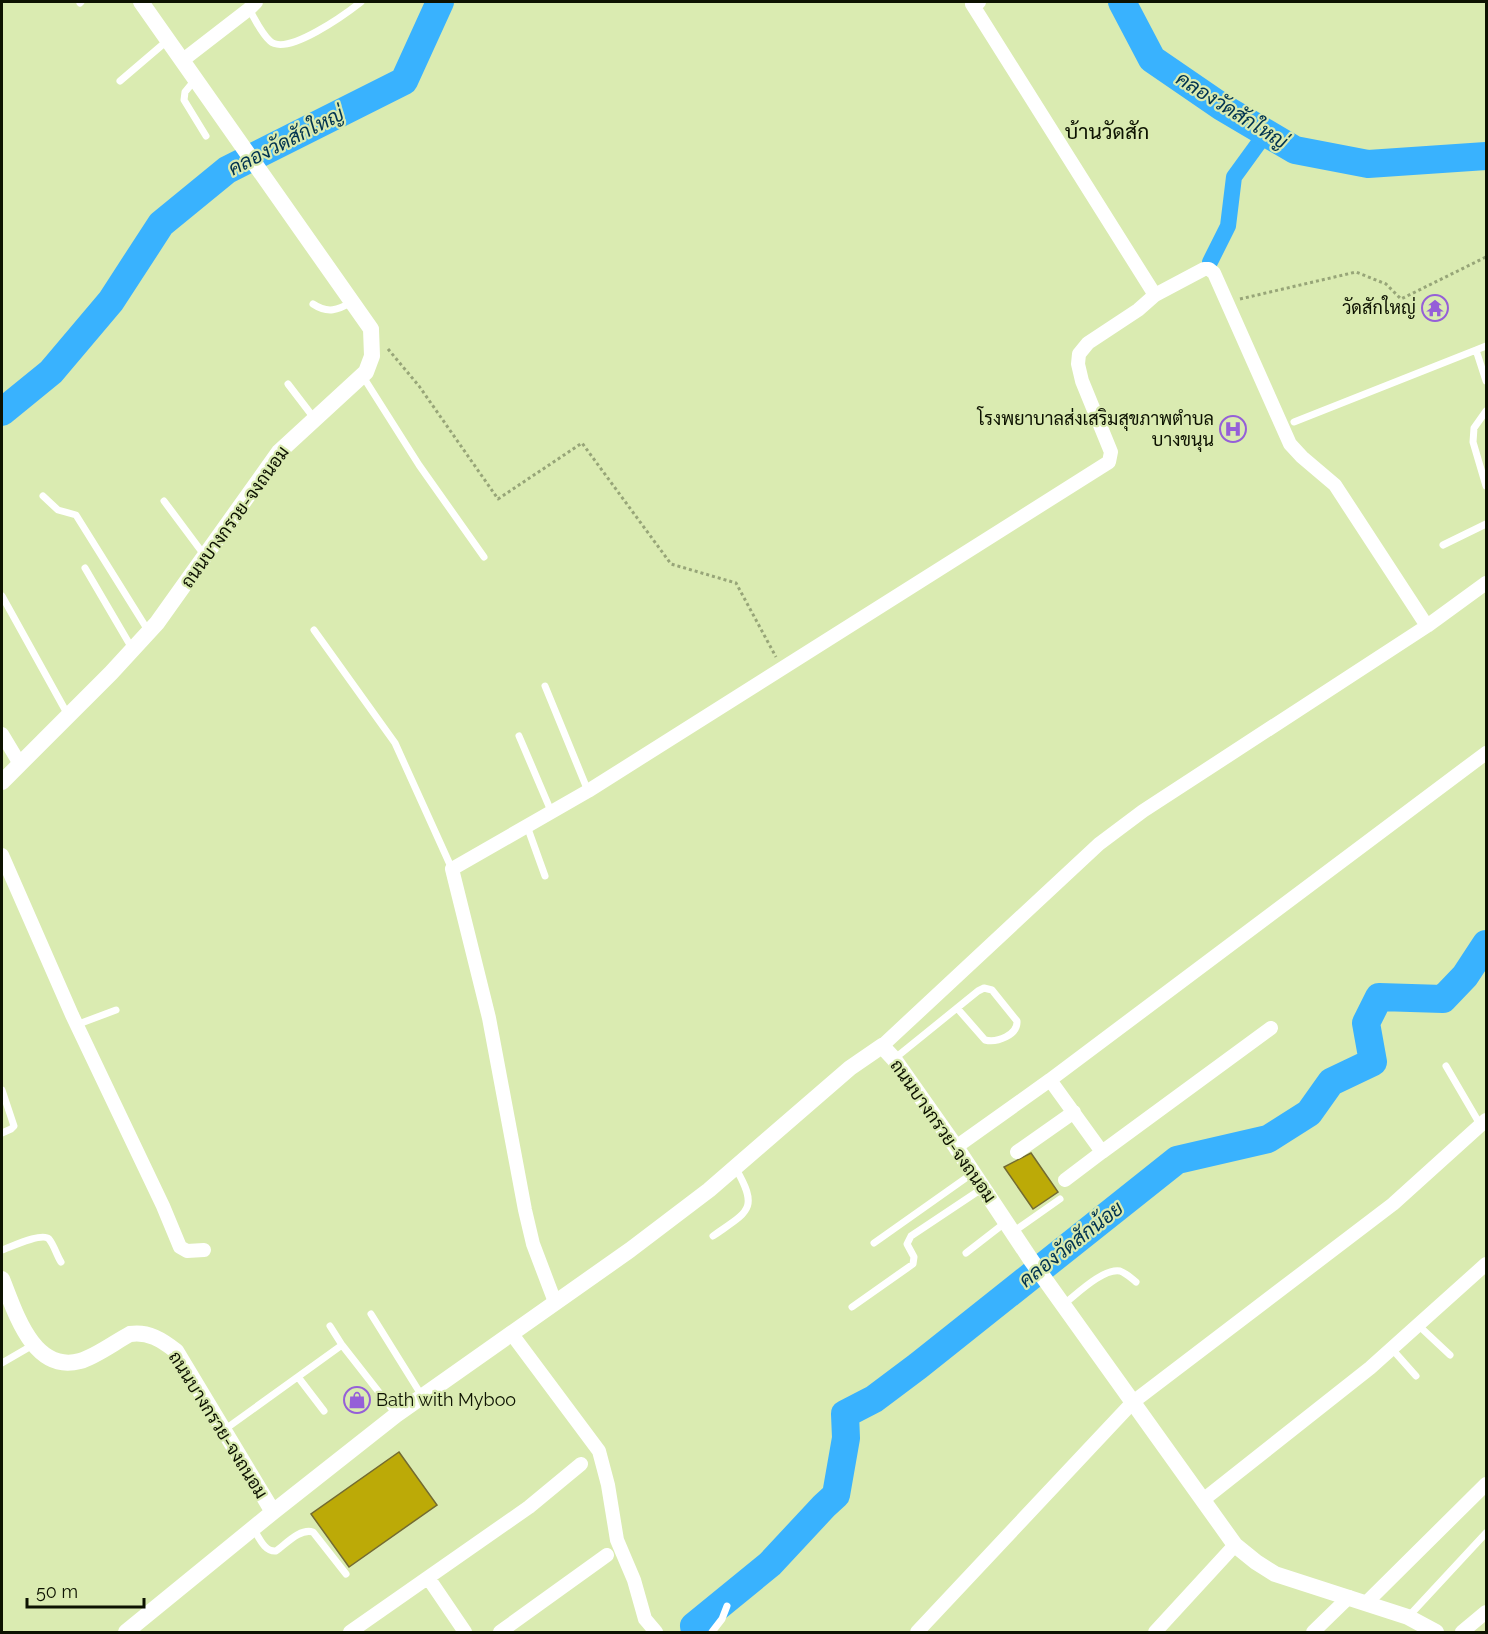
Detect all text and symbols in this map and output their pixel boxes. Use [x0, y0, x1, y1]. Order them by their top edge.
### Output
water label: คลองวัดสักใหญ่ [1172, 65, 1294, 154]
water label: คลองวัดสักใหญ่ [224, 100, 349, 180]
district label: บ้านวัดสัก [1065, 119, 1149, 144]
temple icon: วัดสักใหญ่ [1420, 293, 1450, 323]
place label: วัดสักใหญ่ [1342, 295, 1416, 319]
place label: โรงพยาบาลส่งเสริมสุขภาพตำบล บางขนุน [977, 406, 1214, 452]
hospital icon: โรงพยาบาลส่งเสริมสุขภาพตำบล บางขนุน [1218, 414, 1248, 444]
street label: ถนนบางกรวย-จงถนอม [176, 442, 293, 592]
street label: ถนนบางกรวย-จงถนอม [886, 1055, 1001, 1206]
water label: คลองวัดสักน้อย [1014, 1195, 1128, 1292]
street label: ถนนบางกรวย-จงถนอม [165, 1347, 272, 1502]
shop icon: Bath with Myboo [342, 1385, 372, 1415]
place label: Bath with Myboo [376, 1389, 516, 1410]
scale bar [27, 1571, 144, 1609]
text: 50 m [36, 1581, 78, 1602]

